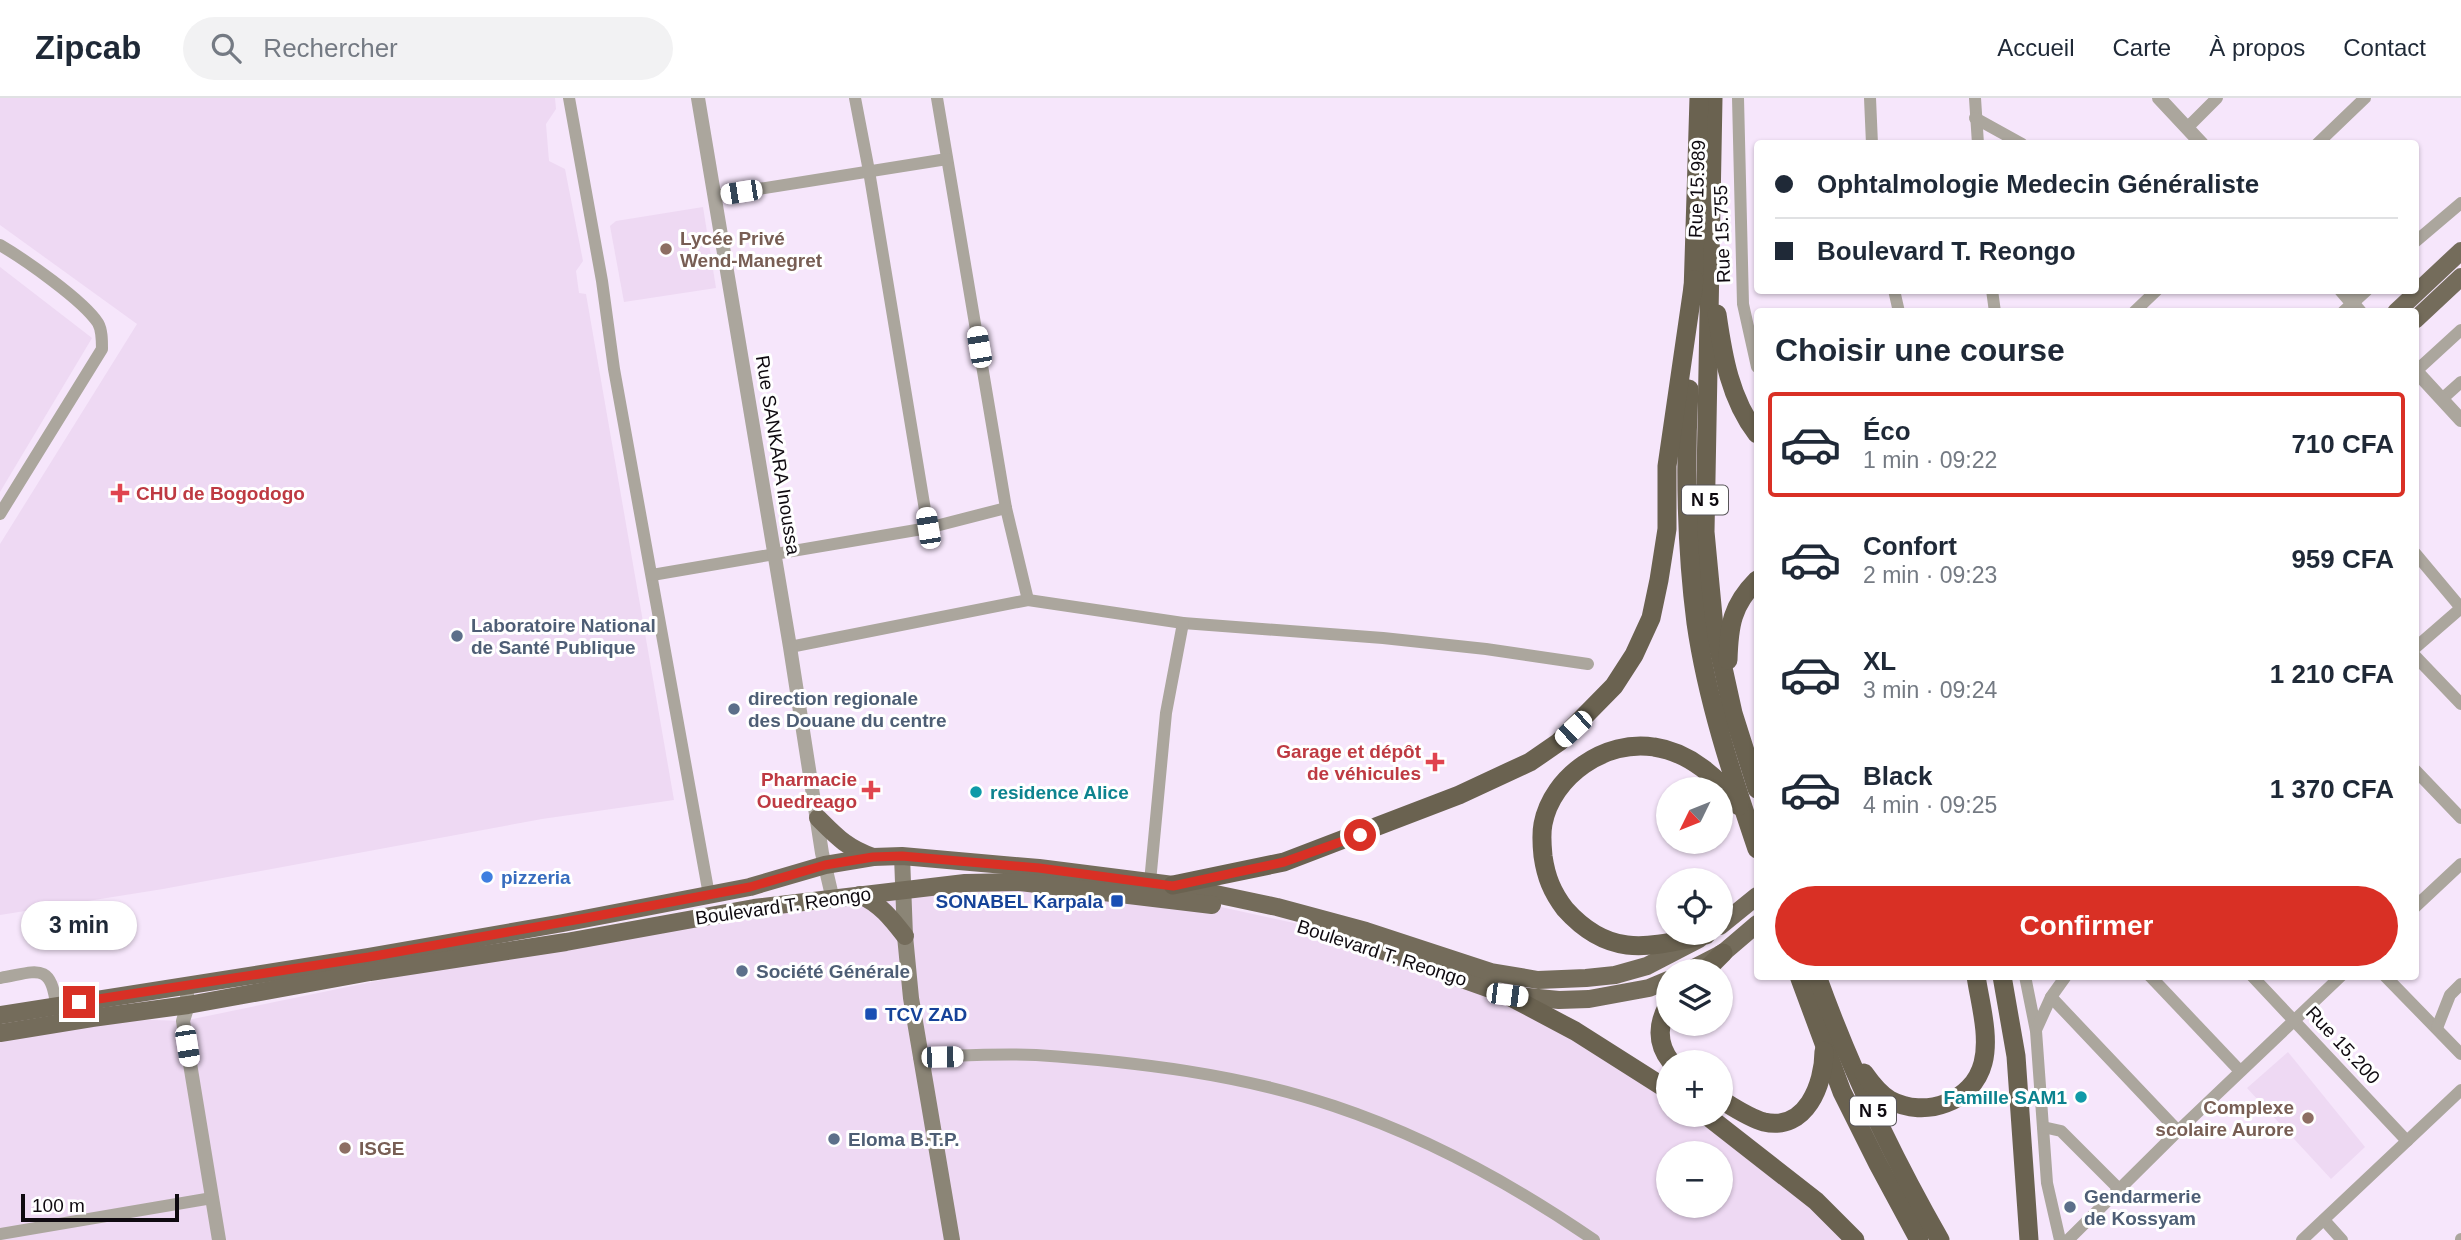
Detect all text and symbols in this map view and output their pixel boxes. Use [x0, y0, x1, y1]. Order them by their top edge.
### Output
search box [183, 17, 673, 80]
text: Zipcab [35, 29, 141, 66]
icon: search [207, 29, 245, 67]
text: Rechercher [263, 33, 398, 63]
text: Accueil [1997, 34, 2075, 61]
text: Carte [2113, 34, 2171, 61]
text: À propos [2209, 34, 2305, 61]
text: Contact [2343, 34, 2426, 61]
street label: Rue 15.989 [1685, 140, 1709, 238]
text: Ophtalmologie Medecin Généraliste [1817, 169, 2259, 199]
car [719, 178, 764, 206]
street label: Rue 15.755 [1710, 185, 1734, 283]
place label: Lycée Privé Wend-Manegret [680, 228, 823, 271]
text: Boulevard T. Reongo [1817, 236, 2076, 266]
marker: Lycée Privé Wend-Manegret [658, 241, 674, 257]
car [966, 324, 993, 370]
text: Choisir une course [1775, 332, 2065, 368]
street label: Rue SANKARA Inoussa [752, 354, 804, 557]
icon: car [1779, 413, 1842, 476]
text: Éco [1863, 416, 1911, 446]
text: 710 CFA [2291, 429, 2394, 459]
text: 1 min · 09:22 [1863, 447, 1997, 473]
marker: CHU de Bogodogo [110, 483, 130, 503]
place label: CHU de Bogodogo [136, 483, 305, 504]
road number: N 5 [1682, 486, 1728, 514]
car [915, 506, 942, 550]
icon: car [1779, 528, 1842, 591]
text: Confort [1863, 531, 1957, 561]
text: 959 CFA [2291, 544, 2394, 574]
text: 2 min · 09:23 [1863, 562, 1997, 588]
place label: Laboratoire National de Santé Publique [471, 615, 656, 658]
marker: Laboratoire National de Santé Publique [449, 628, 465, 644]
icon: car [1779, 643, 1842, 706]
text: XL [1863, 646, 1896, 676]
text: 1 210 CFA [2270, 659, 2394, 689]
text: 3 min · 09:24 [1863, 677, 1997, 703]
place label: direction regionale des Douane du centre [748, 688, 947, 731]
marker: direction regionale des Douane du centre [726, 701, 742, 717]
car [1551, 707, 1596, 751]
place label: Garage et dépôt de véhicules [1276, 741, 1422, 784]
marker: Garage et dépôt de véhicules [1427, 754, 1443, 770]
icon: car [1779, 758, 1842, 821]
text: Black [1863, 761, 1932, 791]
place label: Pharmacie Ouedreago [757, 769, 857, 812]
text: 1 370 CFA [2270, 774, 2394, 804]
north arrow [1656, 777, 1732, 854]
map controls [1656, 777, 1733, 1218]
marker: Pharmacie Ouedreago [863, 782, 879, 798]
place label: residence Alice [990, 782, 1129, 803]
marker: residence Alice [968, 784, 984, 800]
text: 4 min · 09:25 [1863, 792, 1997, 818]
route start [1344, 819, 1376, 851]
place label: pizzeria [501, 867, 571, 888]
button: locate [1656, 868, 1733, 945]
marker: pizzeria [479, 869, 495, 885]
street label: Boulevard T. Reongo [694, 883, 872, 929]
button: Confirmer [1775, 886, 2398, 966]
place label: SONABEL Karpala [935, 891, 1103, 912]
marker: SONABEL Karpala [1109, 893, 1125, 909]
callout: 3 min [21, 900, 137, 950]
text: 3 min [49, 912, 109, 938]
street label: Boulevard T. Reongo [1295, 916, 1469, 990]
button: layers [1656, 959, 1733, 1036]
place label: Société Générale [756, 961, 910, 982]
marker: Société Générale [734, 963, 750, 979]
car [1485, 982, 1530, 1008]
route end [63, 986, 95, 1018]
street label: Rue 15.200 [2302, 1002, 2384, 1088]
place label: TCV ZAD [885, 1004, 967, 1025]
marker: TCV ZAD [863, 1006, 879, 1022]
car [174, 1024, 201, 1068]
car [921, 1046, 964, 1068]
button: + [1656, 1050, 1733, 1127]
place label: Famille SAM1 [1943, 1087, 2067, 1108]
marker: Famille SAM1 [2073, 1089, 2089, 1105]
road number: N 5 [1850, 1096, 1896, 1126]
place label: Complexe scolaire Aurore [2155, 1097, 2294, 1140]
marker: Complexe scolaire Aurore [2300, 1110, 2316, 1126]
place label: Eloma B.T.P. [848, 1129, 960, 1150]
marker: Eloma B.T.P. [826, 1131, 842, 1147]
place label: ISGE [359, 1138, 404, 1159]
marker: ISGE [337, 1140, 353, 1156]
button: − [1656, 1141, 1733, 1218]
place label: Gendarmerie de Kossyam [2084, 1186, 2201, 1229]
scale bar [21, 1191, 178, 1223]
text: 100 m [32, 1195, 85, 1216]
marker: Gendarmerie de Kossyam [2062, 1199, 2078, 1215]

